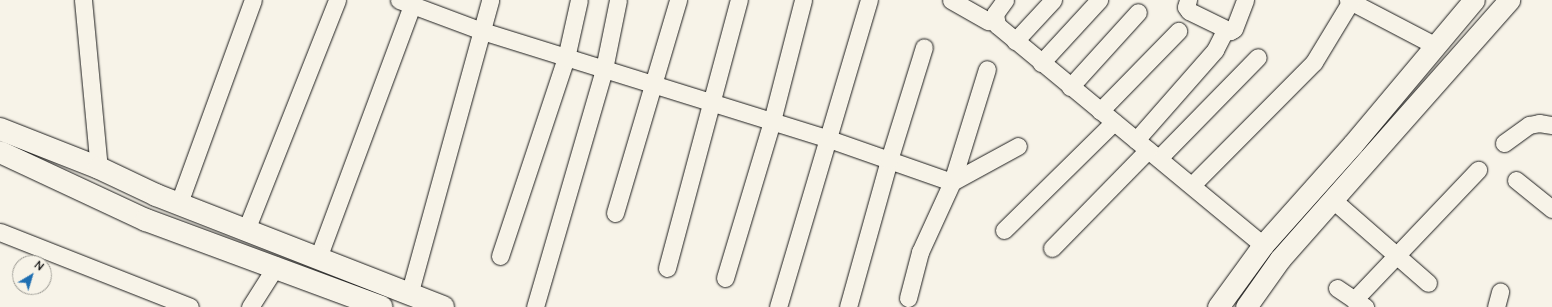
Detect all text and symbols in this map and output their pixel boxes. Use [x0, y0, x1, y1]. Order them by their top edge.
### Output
north arrow [12, 255, 52, 295]
text: N [32, 258, 46, 274]

